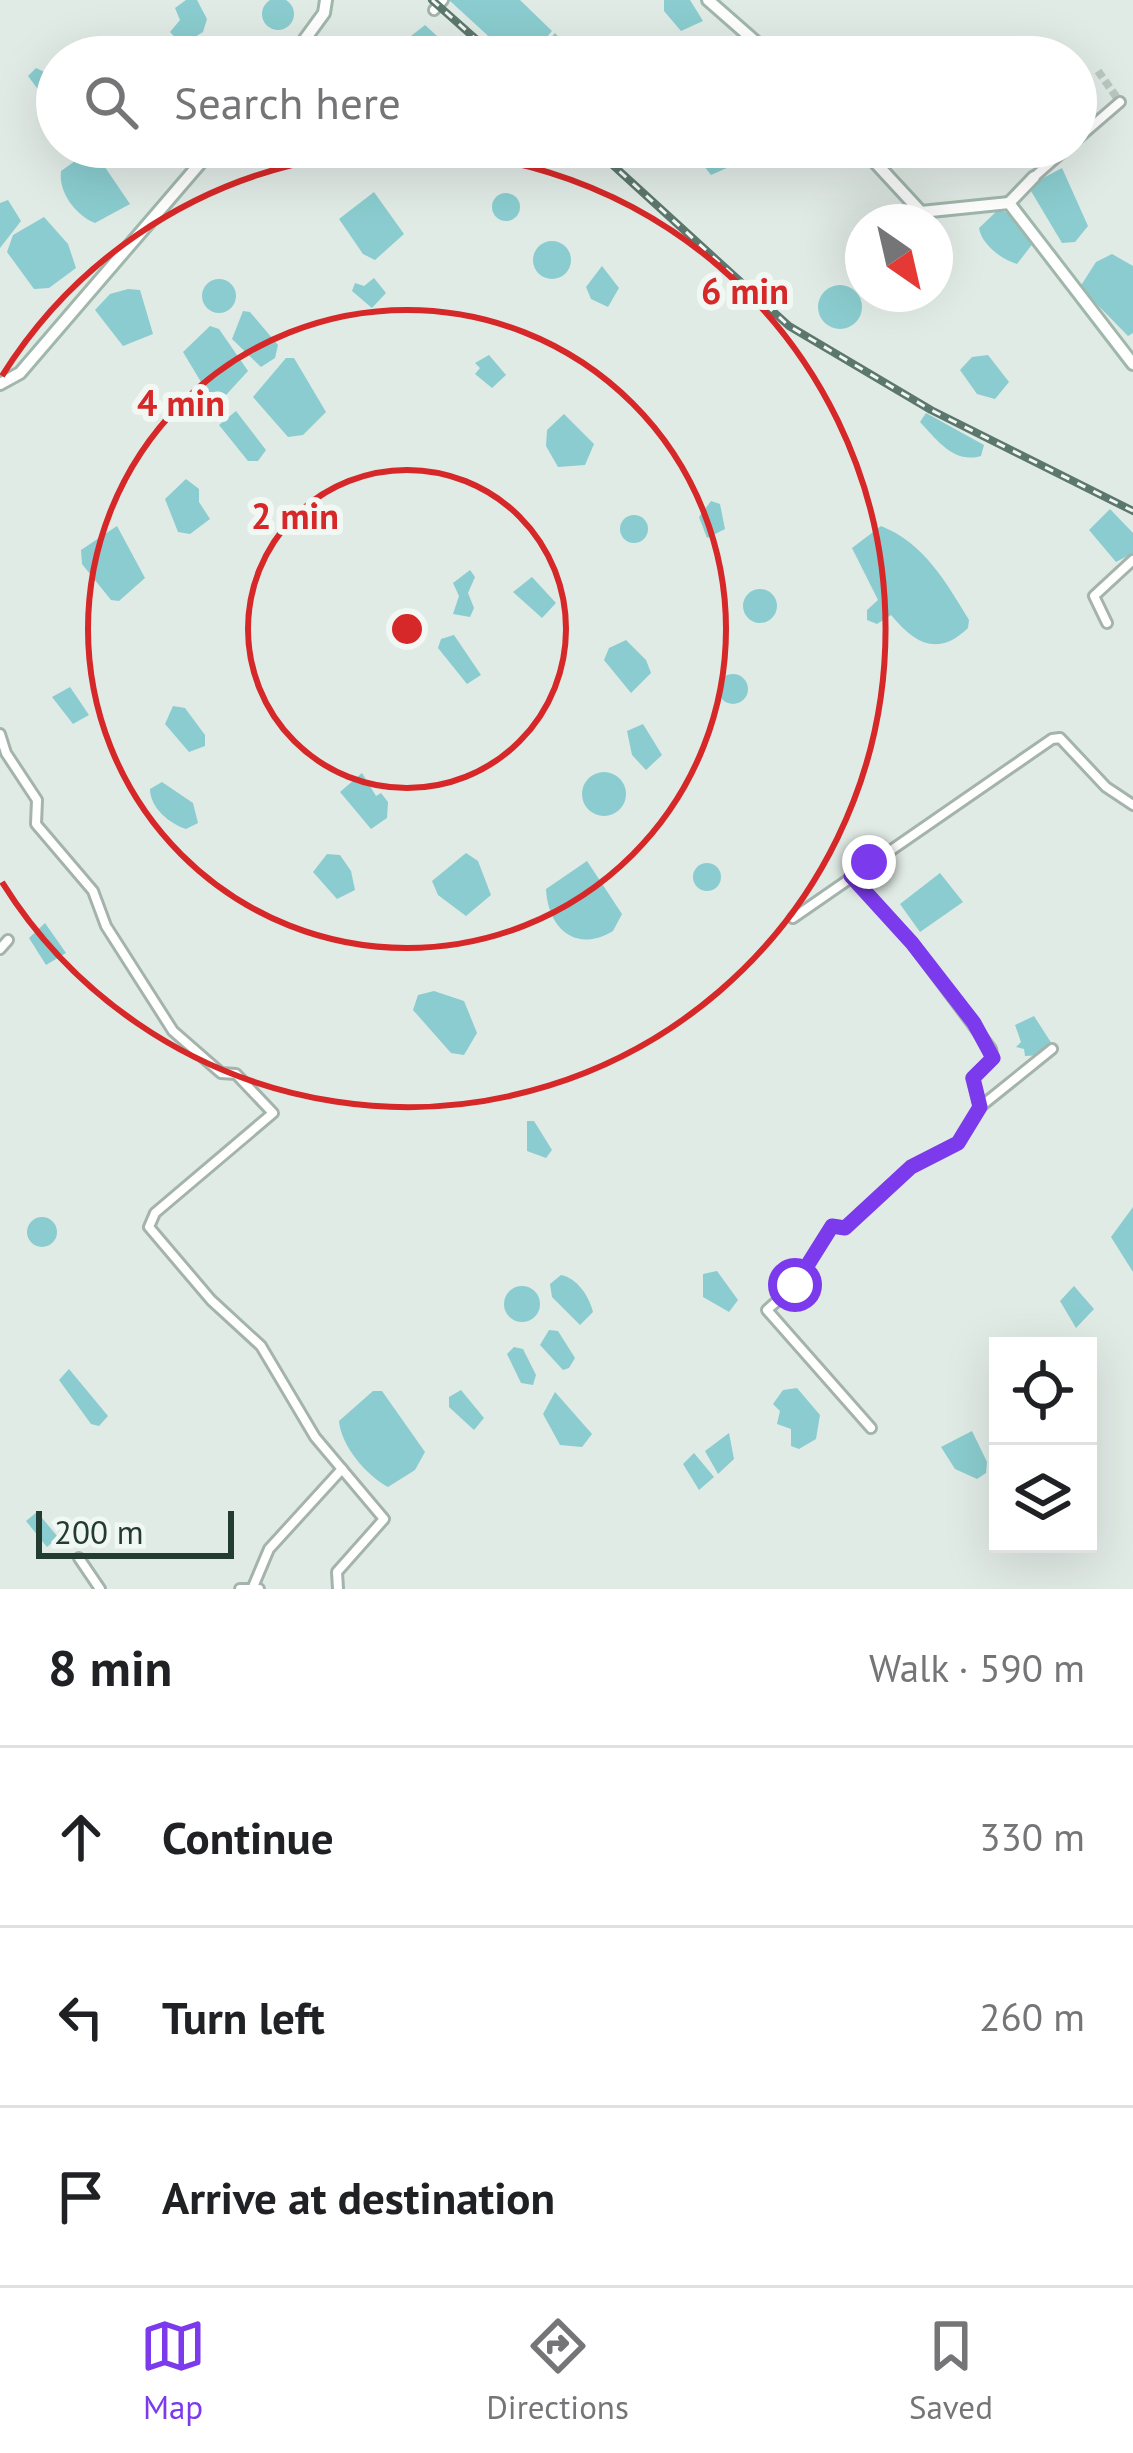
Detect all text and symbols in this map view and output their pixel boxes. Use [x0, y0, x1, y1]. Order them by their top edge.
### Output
search box [36, 36, 1097, 168]
icon: search [78, 69, 144, 135]
text: Search here [174, 73, 401, 131]
north arrow [845, 204, 953, 312]
text: 6 min [701, 267, 789, 314]
text: 4 min [137, 379, 225, 426]
text: 2 min [251, 492, 339, 539]
centre of rings [386, 608, 428, 650]
route end [842, 835, 896, 889]
route start [768, 1258, 822, 1312]
map controls [989, 1337, 1097, 1553]
button: locate [989, 1337, 1097, 1445]
button: layers [989, 1445, 1097, 1553]
scale bar [36, 1505, 234, 1558]
text: 200 m [54, 1510, 144, 1553]
text: 8 min [48, 1634, 172, 1700]
text: Walk · 590 m [869, 1642, 1085, 1693]
icon: ahead [48, 1804, 114, 1870]
text: Continue [162, 1808, 334, 1866]
text: 330 m [979, 1811, 1085, 1862]
icon: left [48, 1984, 114, 2050]
text: Turn left [162, 1988, 325, 2046]
text: 260 m [979, 1991, 1085, 2042]
icon: arrive [48, 2164, 114, 2230]
text: Arrive at destination [162, 2168, 555, 2226]
tab: Map [140, 2313, 206, 2428]
tab: Directions [486, 2313, 629, 2428]
tab: Saved [909, 2313, 993, 2428]

